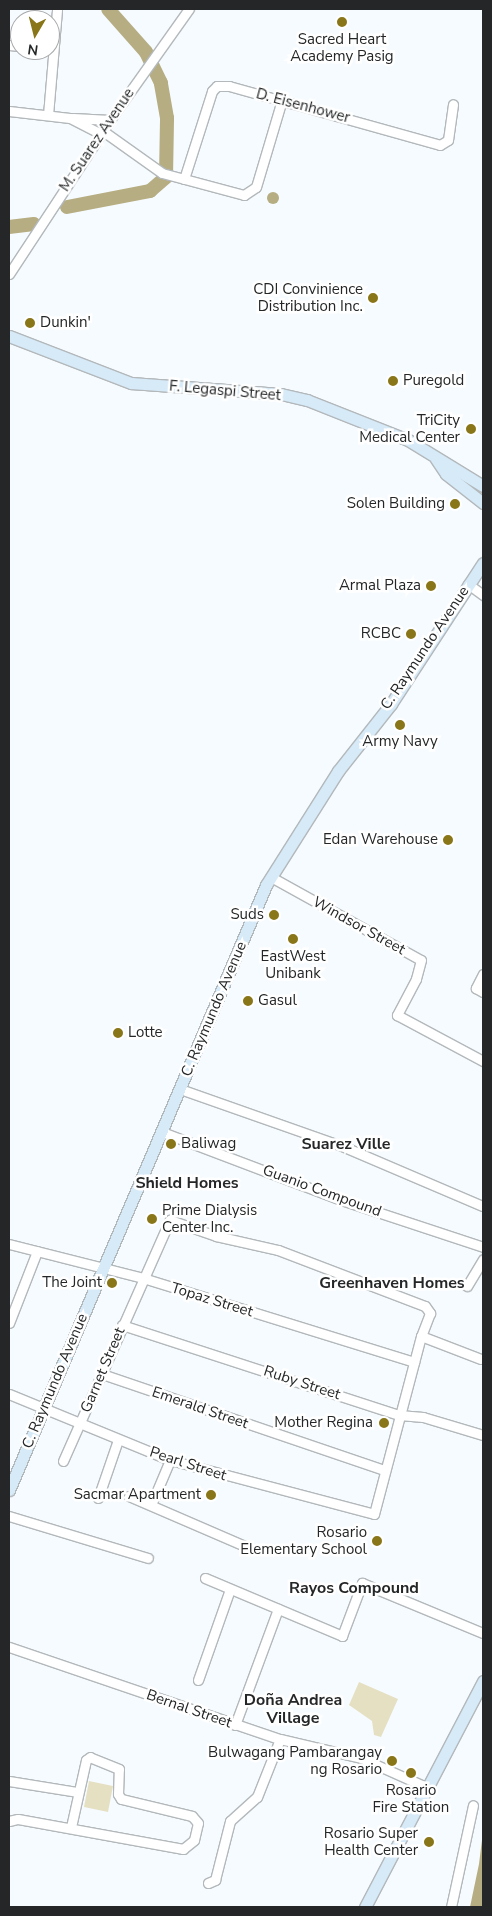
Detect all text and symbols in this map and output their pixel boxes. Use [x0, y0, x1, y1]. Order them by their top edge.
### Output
north arrow [10, 10, 60, 60]
marker: Sacred Heart Academy Pasig [336, 16, 348, 28]
place label: Sacred Heart Academy Pasig [290, 30, 394, 65]
text: N [26, 39, 40, 59]
street label: M. Suarez Avenue [56, 85, 138, 195]
street label: D. Eisenhower [254, 85, 352, 127]
place label: CDI Convinience Distribution Inc. [253, 280, 363, 315]
marker: CDI Convinience Distribution Inc. [367, 292, 379, 304]
place label: Dunkin' [40, 314, 91, 332]
marker: Dunkin' [24, 317, 36, 329]
place label: Puregold [403, 372, 464, 390]
marker: Puregold [387, 375, 399, 387]
street label: F. Legaspi Street [168, 377, 282, 405]
place label: TriCity Medical Center [359, 411, 460, 446]
marker: TriCity Medical Center [464, 422, 478, 436]
place label: Solen Building [347, 495, 445, 513]
marker: Solen Building [449, 498, 461, 510]
place label: Armal Plaza [339, 577, 421, 595]
marker: Armal Plaza [425, 580, 437, 592]
street label: C. Raymundo Avenue [377, 583, 473, 713]
place label: RCBC [361, 625, 401, 643]
marker: RCBC [405, 628, 417, 640]
marker: Army Navy [394, 719, 406, 731]
place label: Army Navy [362, 733, 438, 751]
place label: Edan Warehouse [323, 831, 438, 849]
marker: Edan Warehouse [442, 834, 454, 846]
street label: Windsor Street [310, 893, 408, 959]
place label: Suds [230, 906, 264, 924]
marker: Suds [268, 909, 280, 921]
marker: EastWest Unibank [287, 933, 299, 945]
street label: C. Raymundo Avenue [177, 939, 251, 1079]
place label: EastWest Unibank [261, 947, 325, 982]
place label: Gasul [258, 992, 297, 1010]
marker: Gasul [242, 995, 254, 1007]
place label: Lotte [128, 1024, 163, 1042]
marker: Lotte [112, 1027, 124, 1039]
district label: Suarez Ville [301, 1134, 391, 1154]
place label: Baliwag [181, 1135, 236, 1153]
marker: Baliwag [165, 1138, 177, 1150]
street label: Guanio Compound [260, 1161, 384, 1221]
district label: Shield Homes [135, 1173, 239, 1193]
place label: Prime Dialysis Center Inc. [162, 1201, 257, 1236]
marker: Prime Dialysis Center Inc. [146, 1213, 158, 1225]
district label: Greenhaven Homes [319, 1273, 465, 1293]
place label: The Joint [42, 1274, 102, 1292]
marker: The Joint [106, 1277, 118, 1289]
street label: Topaz Street [169, 1279, 255, 1321]
street label: C. Raymundo Avenue [18, 1311, 92, 1451]
street label: Garnet Street [77, 1325, 129, 1415]
street label: Ruby Street [261, 1362, 343, 1404]
street label: Emerald Street [149, 1383, 251, 1433]
place label: Mother Regina [274, 1414, 373, 1432]
marker: Mother Regina [377, 1416, 391, 1430]
street label: Pearl Street [147, 1443, 229, 1485]
place label: Sacmar Apartment [74, 1486, 201, 1504]
marker: Sacmar Apartment [205, 1489, 217, 1501]
place label: Rosario Elementary School [240, 1523, 367, 1558]
marker: Rosario Elementary School [371, 1535, 383, 1547]
district label: Rayos Compound [289, 1578, 419, 1598]
street label: Bernal Street [144, 1686, 234, 1732]
district label: Doña Andrea Village [244, 1690, 342, 1728]
place label: Bulwagang Pambarangay ng Rosario [208, 1743, 382, 1778]
marker: Bulwagang Pambarangay ng Rosario [386, 1755, 398, 1767]
marker: Rosario Fire Station [405, 1767, 417, 1779]
place label: Rosario Fire Station [373, 1781, 449, 1816]
place label: Rosario Super Health Center [324, 1824, 418, 1859]
marker: Rosario Super Health Center [422, 1835, 436, 1849]

